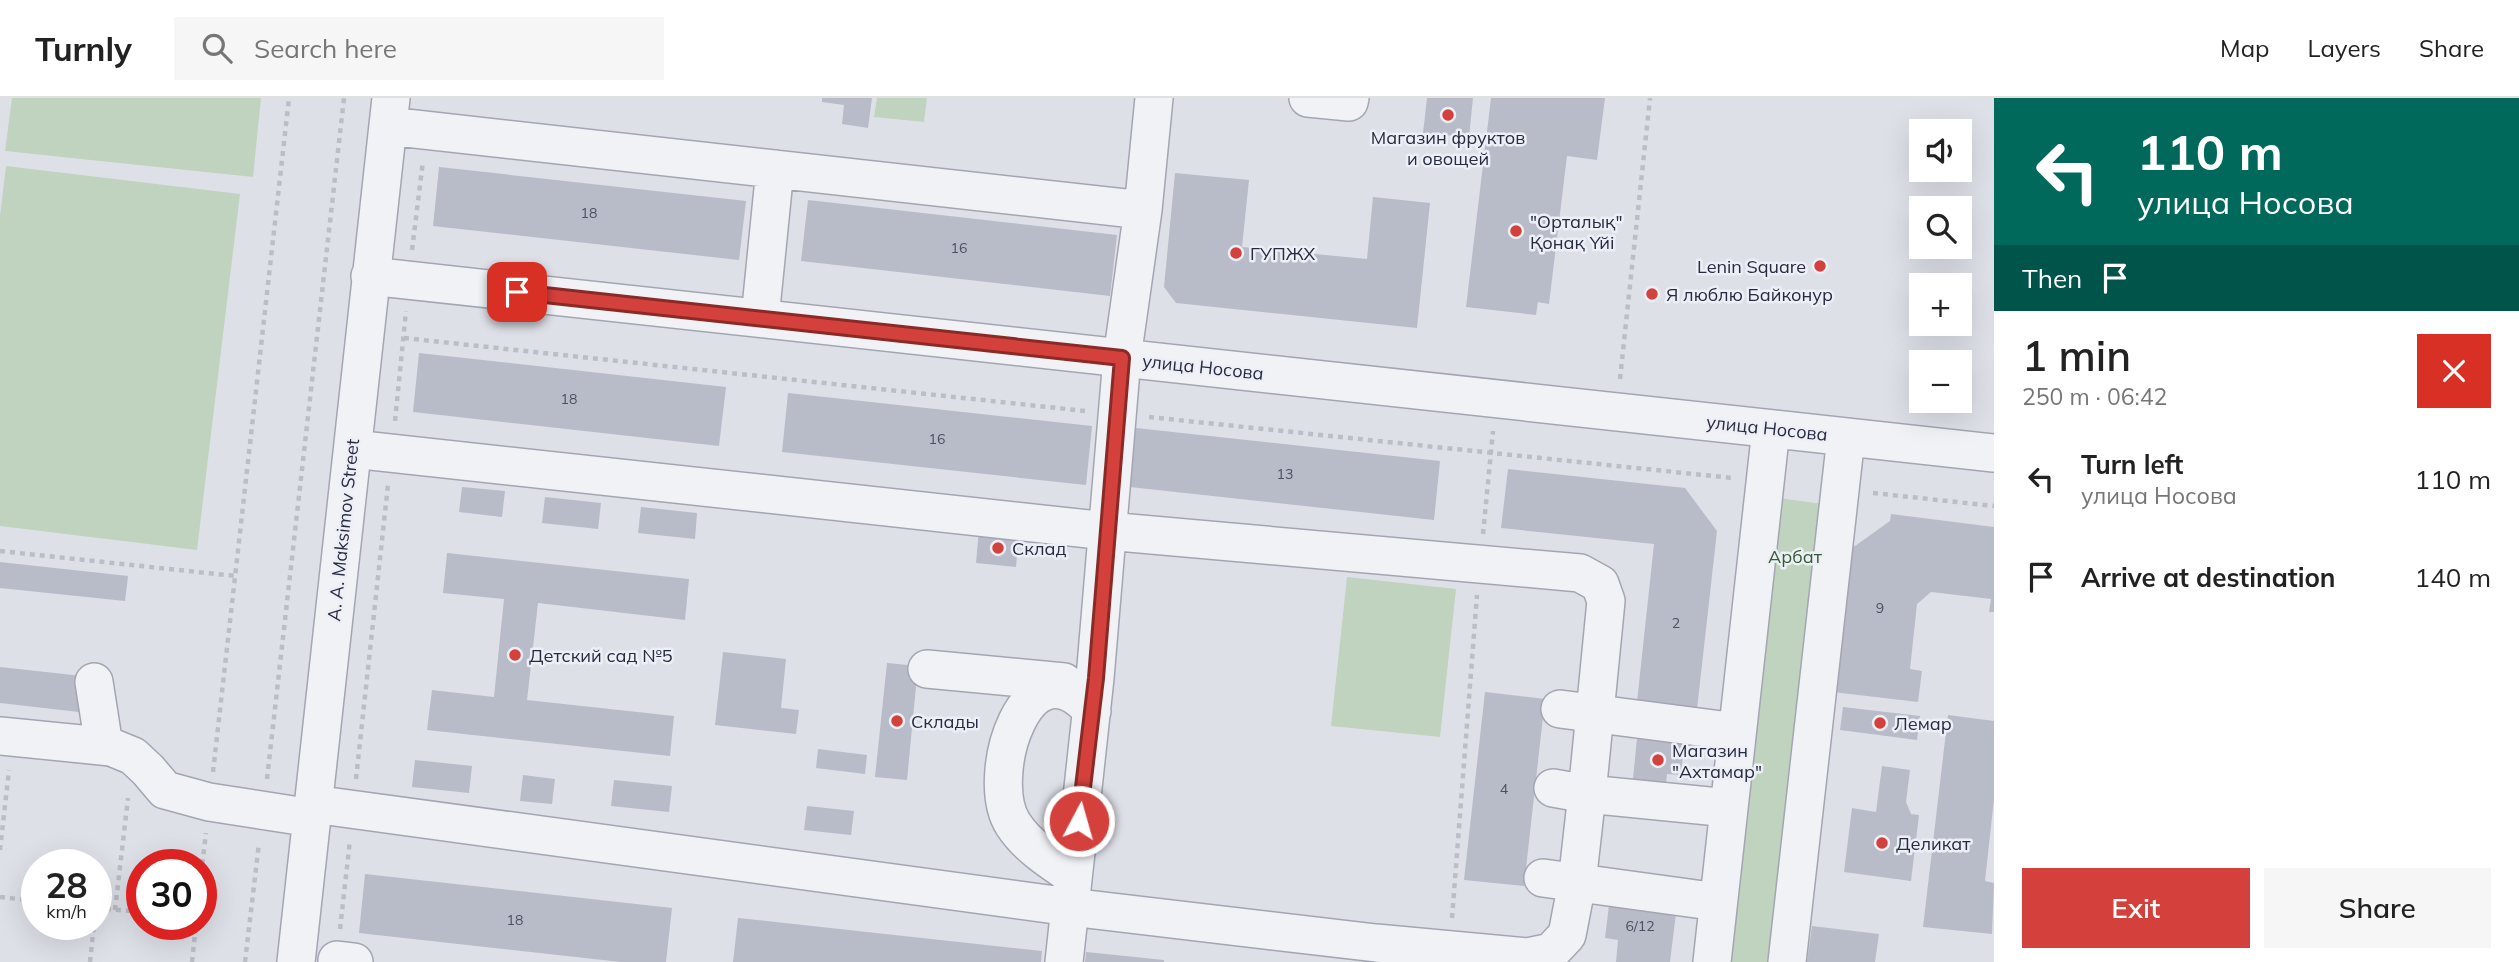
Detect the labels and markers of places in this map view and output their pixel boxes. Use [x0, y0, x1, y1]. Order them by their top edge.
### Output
marker: Магазин фруктов и овощей [1440, 107, 1456, 123]
place label: Магазин фруктов и овощей [1371, 126, 1525, 170]
place label: "Орталық" Қонақ Үйі [1530, 210, 1623, 254]
marker: "Орталық" Қонақ Үйі [1508, 223, 1524, 239]
place label: ГУПЖХ [1250, 242, 1315, 265]
marker: ГУПЖХ [1228, 245, 1244, 261]
place label: Lenin Square [1697, 255, 1806, 278]
marker: Lenin Square [1812, 258, 1828, 274]
pin [487, 262, 547, 322]
place label: Я люблю Байконур [1666, 283, 1833, 306]
marker: Я люблю Байконур [1644, 286, 1660, 302]
place label: Склад [1012, 537, 1067, 560]
marker: Склад [990, 540, 1006, 556]
place label: Детский сад №5 [529, 644, 673, 667]
marker: Детский сад №5 [507, 647, 523, 663]
place label: Склады [911, 710, 979, 733]
place label: Лемар [1894, 712, 1952, 735]
marker: Склады [889, 713, 905, 729]
marker: Лемар [1872, 715, 1888, 731]
place label: Магазин "Ахтамар" [1672, 739, 1762, 783]
marker: Магазин "Ахтамар" [1650, 752, 1666, 768]
place label: Деликат [1896, 832, 1971, 855]
marker: Деликат [1874, 835, 1890, 851]

